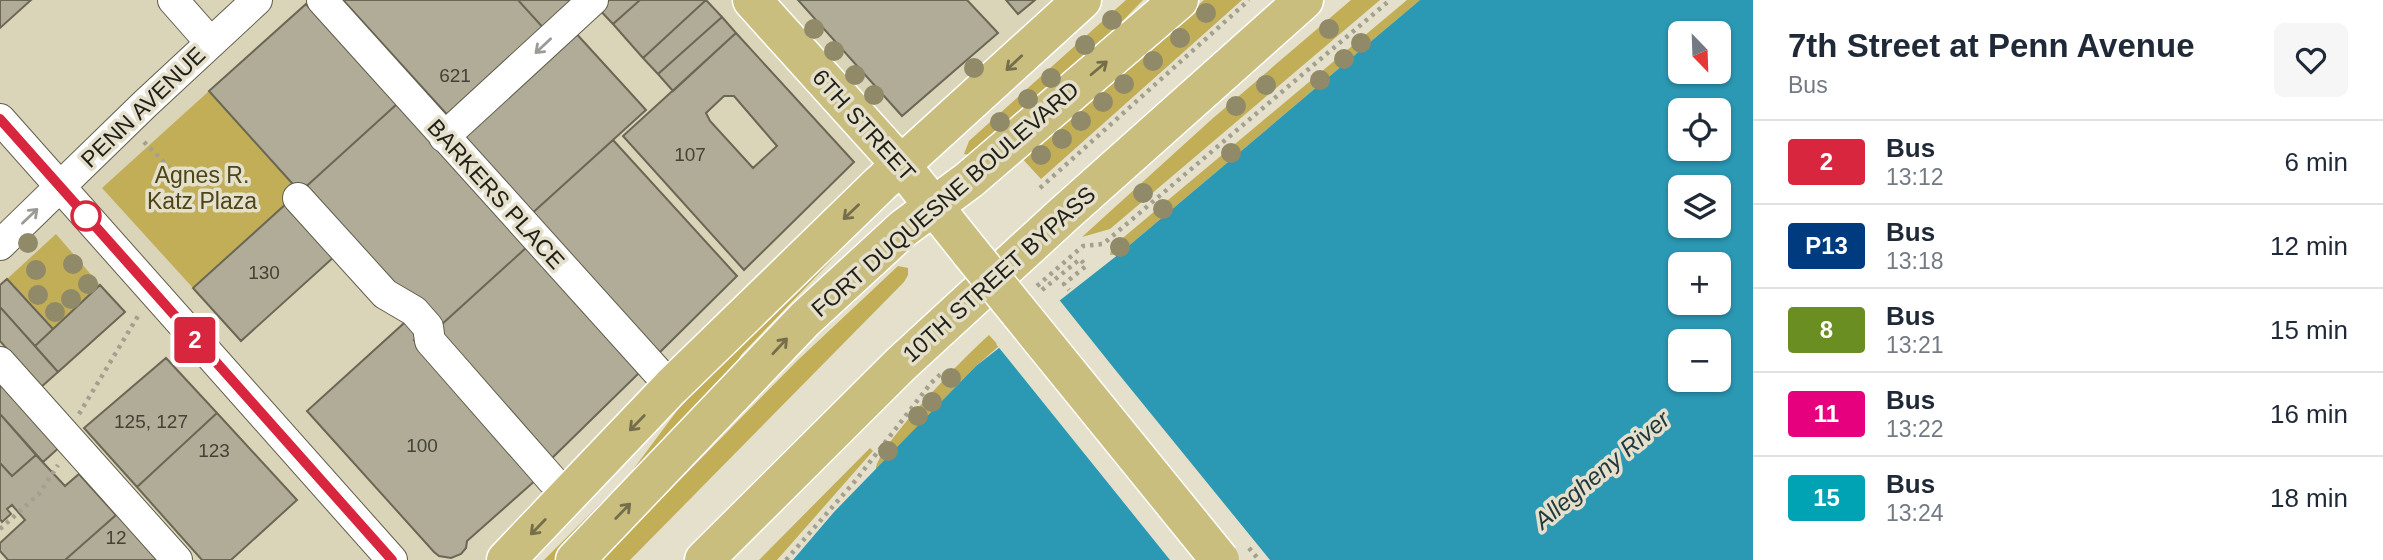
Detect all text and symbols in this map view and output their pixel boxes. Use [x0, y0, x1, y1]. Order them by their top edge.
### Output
north arrow [1668, 21, 1731, 84]
map controls [1668, 21, 1731, 392]
button: heart [2274, 23, 2348, 97]
text: 7th Street at Penn Avenue [1788, 27, 2195, 64]
one-way arrow [534, 38, 552, 54]
street label: PENN AVENUE [76, 41, 210, 173]
one-way arrow [1005, 55, 1023, 71]
one-way arrow [1090, 60, 1108, 76]
street label: 6TH STREET [807, 64, 921, 186]
house number: 621 [439, 65, 471, 86]
text: Bus [1788, 72, 1828, 98]
street label: FORT DUQUESNE BOULEVARD [806, 76, 1084, 322]
button: locate [1668, 98, 1731, 161]
street label: BARKERS PLACE [422, 114, 570, 274]
text: Bus [1886, 133, 1935, 163]
house number: 107 [674, 144, 706, 165]
text: 6 min [2284, 147, 2348, 177]
text: 2 [1820, 148, 1833, 175]
park label: Agnes R. Katz Plaza [147, 162, 257, 214]
text: 13:12 [1886, 164, 1944, 190]
button: layers [1668, 175, 1731, 238]
street label: 10TH STREET BYPASS [898, 181, 1100, 367]
unlabelled marker [71, 201, 101, 231]
one-way arrow [843, 203, 860, 220]
one-way arrow [21, 207, 38, 224]
text: Bus [1886, 217, 1935, 247]
text: 12 min [2270, 231, 2348, 261]
text: P13 [1805, 232, 1848, 259]
text: 13:18 [1886, 248, 1944, 274]
button: + [1668, 252, 1731, 315]
house number: 130 [248, 262, 280, 283]
text: Bus [1886, 301, 1935, 331]
text: 15 min [2270, 315, 2348, 345]
text: 8 [1820, 316, 1833, 343]
line badge: 2 [172, 317, 218, 363]
text: 2 [188, 326, 202, 353]
button: − [1668, 329, 1731, 392]
text: 13:21 [1886, 332, 1944, 358]
one-way arrow [771, 338, 788, 355]
text: Bus [1886, 385, 1935, 415]
text: 16 min [2270, 399, 2348, 429]
text: 11 [1814, 400, 1839, 427]
water label: Allegheny River [1527, 405, 1676, 535]
house number: 125, 127 [114, 411, 188, 432]
one-way arrow [628, 415, 645, 432]
text: 13:22 [1886, 416, 1944, 442]
house number: 100 [406, 435, 438, 456]
house number: 123 [198, 440, 230, 461]
text: Bus [1886, 469, 1935, 499]
text: 18 min [2270, 483, 2348, 513]
text: 15 [1813, 484, 1840, 511]
text: 13:24 [1886, 500, 1944, 526]
one-way arrow [614, 503, 631, 520]
one-way arrow [529, 518, 546, 535]
house number: 12 [105, 527, 127, 548]

